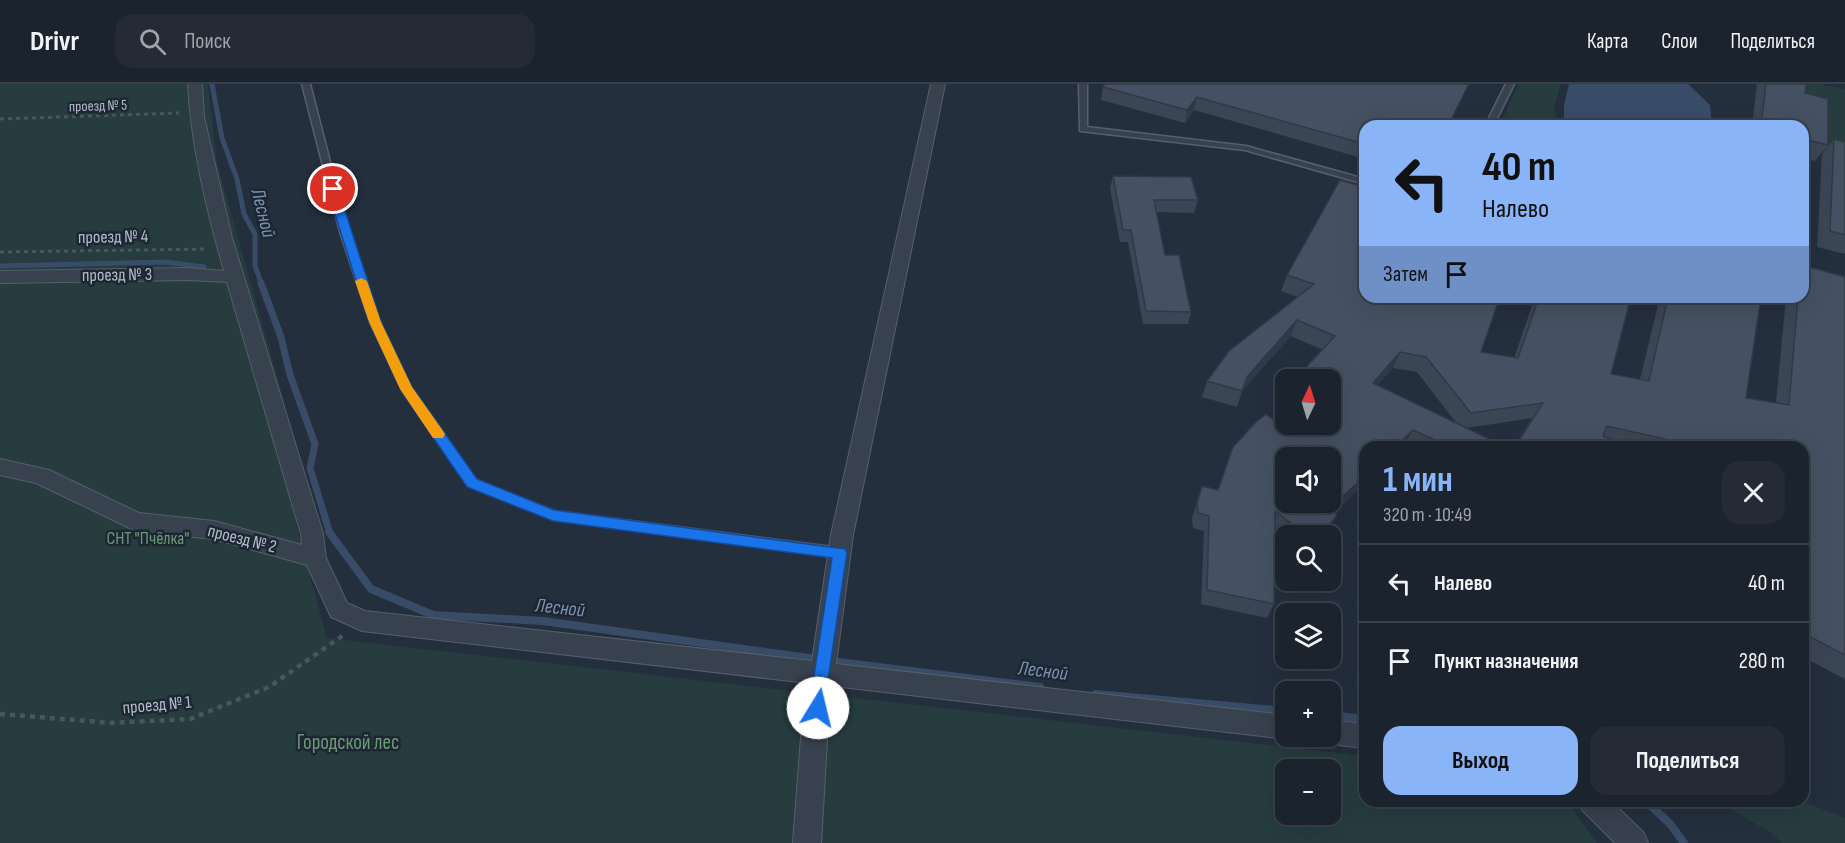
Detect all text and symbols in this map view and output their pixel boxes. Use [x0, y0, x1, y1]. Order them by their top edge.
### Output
search box [115, 14, 535, 68]
text: Drivr [30, 25, 79, 58]
icon: search [136, 25, 169, 58]
text: Поиск [184, 28, 231, 55]
text: Карта [1587, 29, 1628, 54]
text: Слои [1661, 29, 1697, 54]
text: Поделиться [1730, 29, 1815, 54]
street label: проезд № 5 [69, 95, 127, 117]
text: 40 m [1482, 142, 1556, 193]
icon: left [1383, 144, 1461, 222]
pin [307, 163, 358, 214]
icon: arrive [316, 172, 349, 205]
water label: Лесной [245, 185, 281, 241]
text: Налево [1482, 193, 1549, 225]
street label: проезд № 4 [78, 226, 149, 248]
icon: arrive [1440, 258, 1473, 291]
text: Затем [1383, 261, 1428, 288]
street label: проезд № 3 [82, 264, 152, 286]
north arrow [1275, 369, 1341, 435]
map controls [1275, 369, 1341, 825]
button: sound [1275, 447, 1341, 513]
text: 1 мин [1383, 459, 1453, 502]
button: close [1722, 461, 1785, 524]
text: 320 m · 10:49 [1383, 503, 1472, 527]
street label: проезд № 2 [205, 520, 279, 558]
button: search [1275, 525, 1341, 591]
park label: СНТ "Пчёлка" [106, 528, 190, 549]
icon: left [1383, 567, 1416, 600]
text: Налево [1434, 570, 1492, 597]
text: 40 m [1748, 570, 1785, 597]
water label: Лесной [533, 593, 587, 623]
button: layers [1275, 603, 1341, 669]
icon: arrive [1383, 645, 1416, 678]
text: Пункт назначения [1434, 648, 1578, 675]
text: 280 m [1739, 648, 1785, 675]
water label: Лесной [1016, 656, 1070, 686]
position arrow [786, 676, 850, 740]
button: + [1275, 681, 1341, 747]
street label: проезд № 1 [122, 691, 193, 718]
button: Выход [1383, 726, 1578, 795]
button: Поделиться [1590, 726, 1785, 795]
park label: Городской лес [297, 730, 399, 755]
button: − [1275, 759, 1341, 825]

